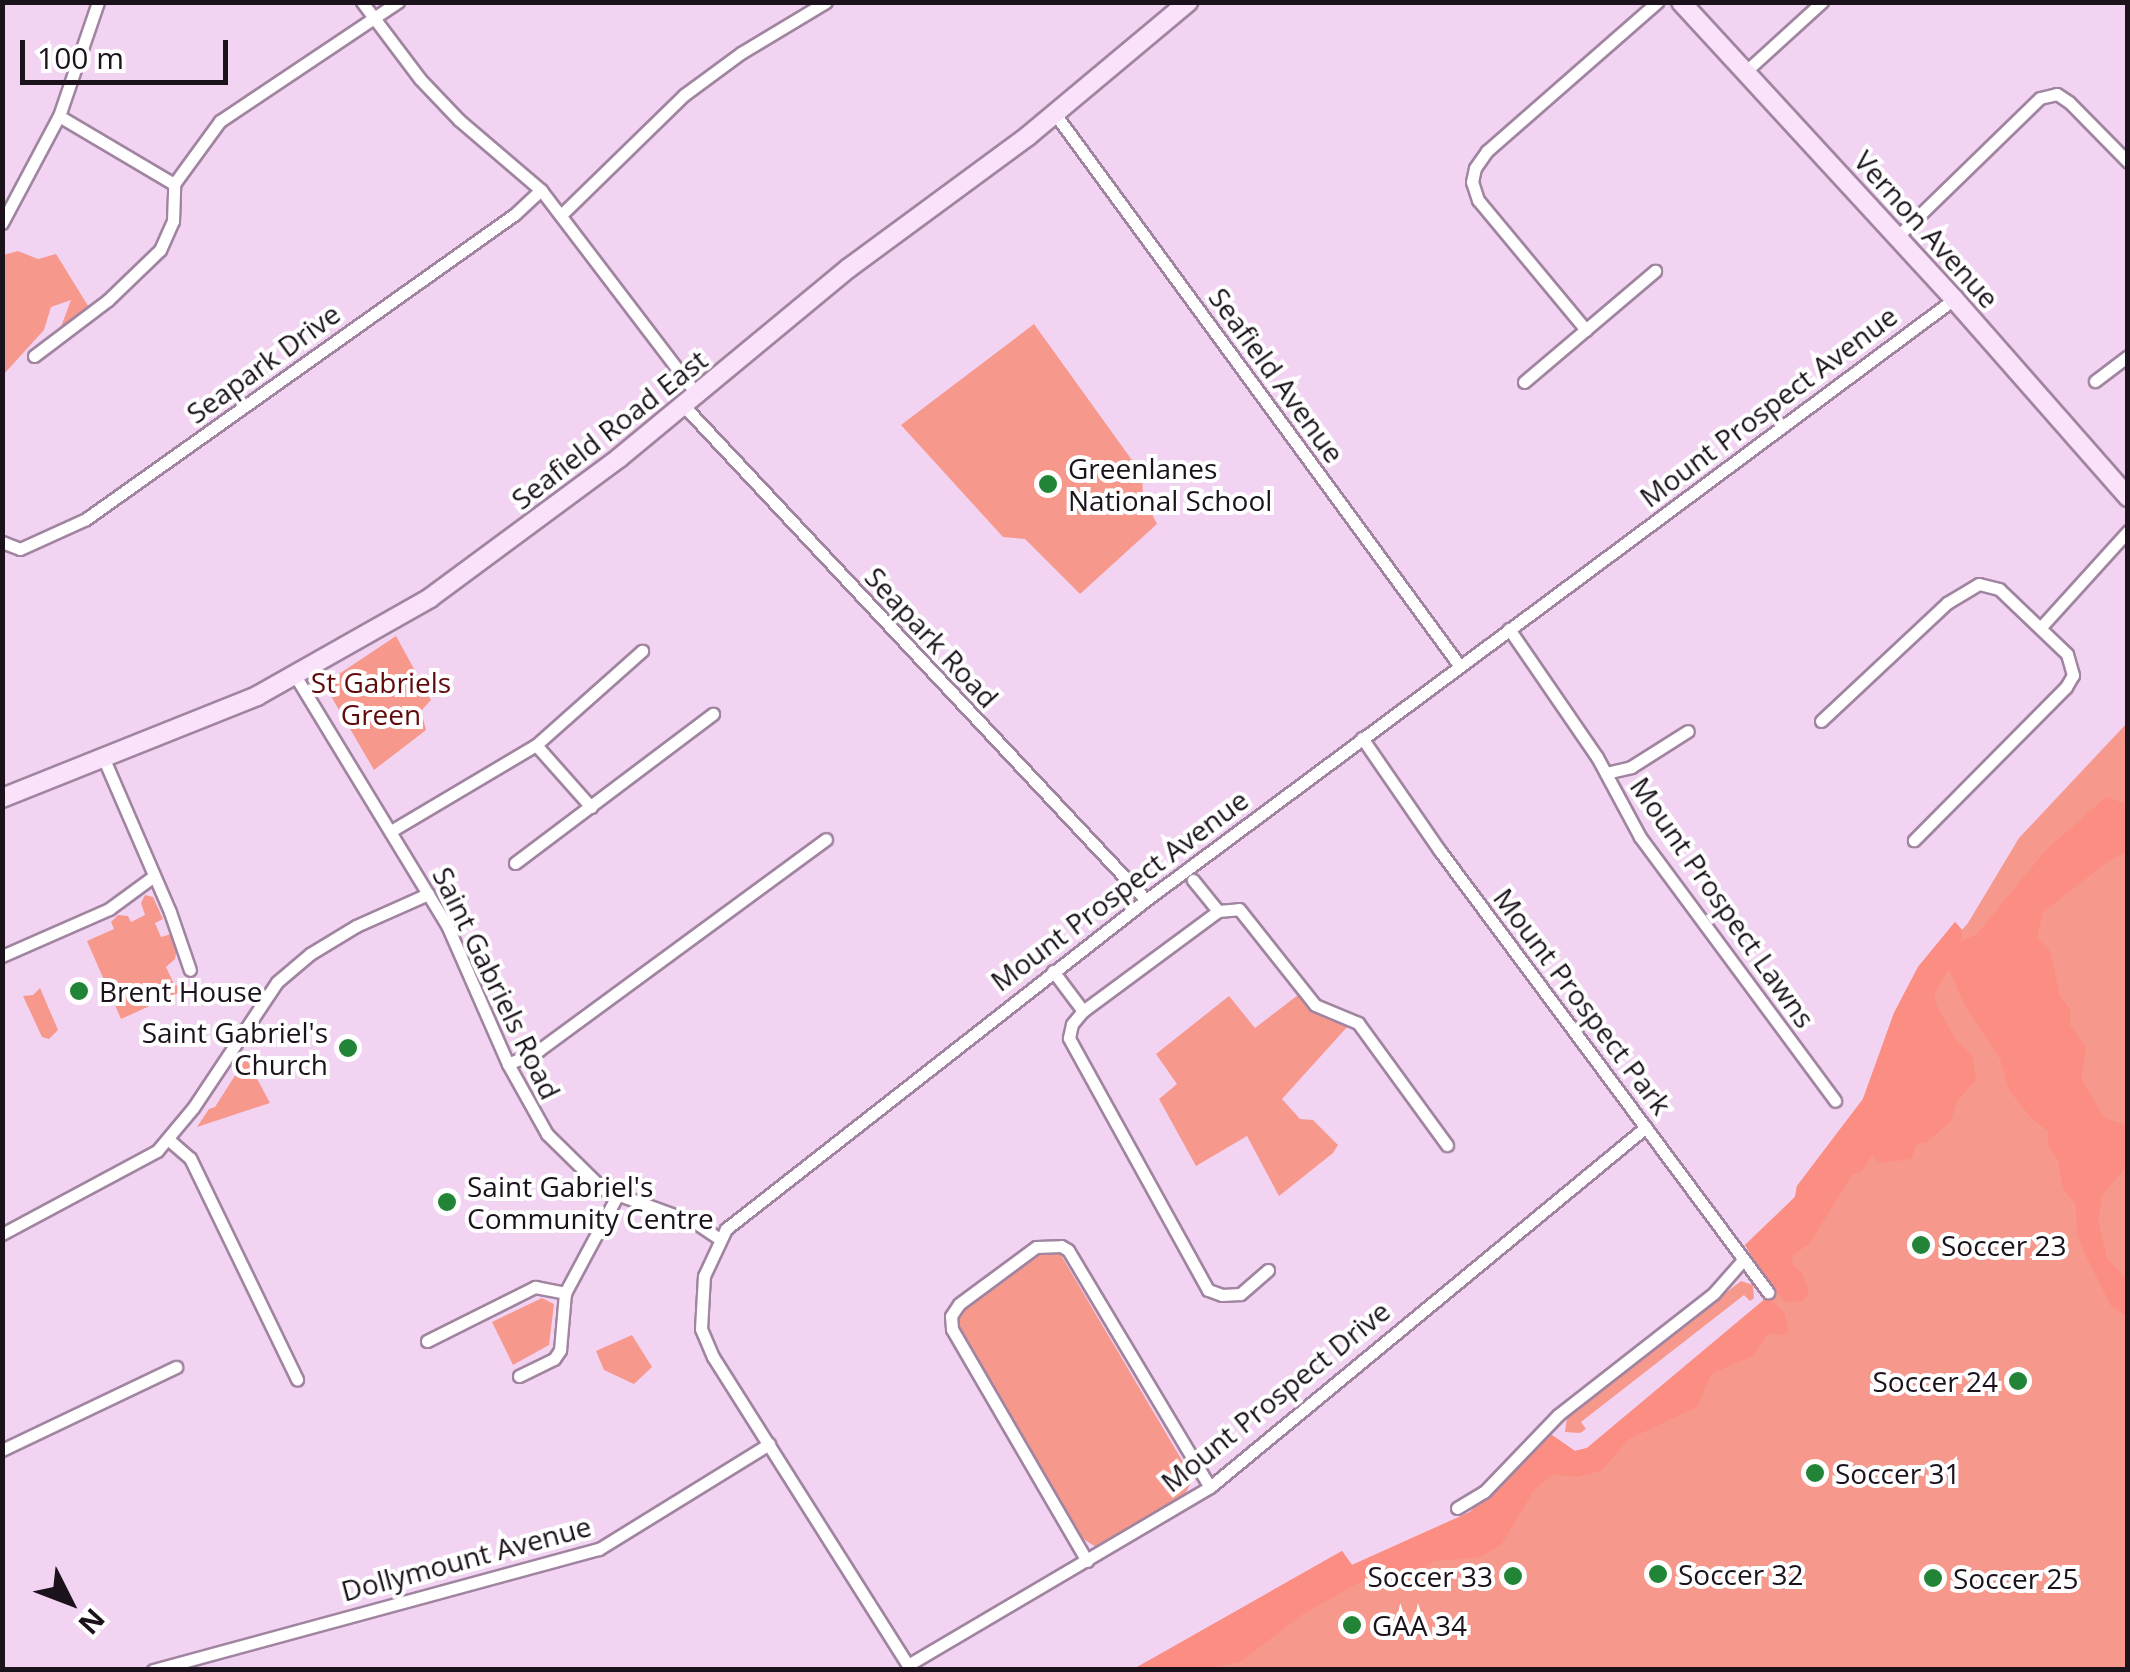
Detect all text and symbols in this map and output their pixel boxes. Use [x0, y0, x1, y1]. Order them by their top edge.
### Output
scale bar [25, 20, 232, 82]
text: 100 m [37, 37, 124, 78]
street label: Vernon Avenue [1848, 144, 2006, 314]
street label: Seafield Avenue [1202, 281, 1352, 469]
street label: Seapark Drive [180, 296, 346, 430]
street label: Mount Prospect Avenue [1633, 298, 1903, 514]
street label: Seafield Road East [505, 342, 713, 516]
place label: Greenlanes National School [1068, 451, 1272, 517]
marker: Greenlanes National School [1037, 473, 1059, 495]
street label: Seapark Road [858, 560, 1006, 714]
park label: St Gabriels Green [311, 665, 451, 731]
street label: Mount Prospect Lawns [1624, 770, 1822, 1034]
street label: Mount Prospect Avenue [984, 782, 1254, 998]
street label: Saint Gabriels Road [426, 861, 568, 1105]
street label: Mount Prospect Park [1487, 881, 1679, 1121]
place label: Brent House [99, 974, 262, 1008]
marker: Brent House [68, 980, 90, 1002]
place label: Saint Gabriel's Church [142, 1015, 328, 1081]
marker: Saint Gabriel's Church [337, 1037, 359, 1059]
place label: Saint Gabriel's Community Centre [467, 1169, 714, 1235]
marker: Saint Gabriel's Community Centre [436, 1191, 458, 1213]
place label: Soccer 23 [1941, 1228, 2066, 1262]
marker: Soccer 23 [1910, 1234, 1932, 1256]
street label: Mount Prospect Drive [1154, 1294, 1396, 1498]
place label: Soccer 24 [1873, 1364, 1998, 1398]
marker: Soccer 24 [2007, 1370, 2029, 1392]
place label: Soccer 31 [1835, 1456, 1960, 1490]
marker: Soccer 31 [1804, 1462, 1826, 1484]
street label: Dollymount Avenue [337, 1508, 595, 1608]
north arrow [20, 1552, 120, 1652]
place label: Soccer 32 [1678, 1557, 1803, 1591]
place label: Soccer 33 [1368, 1559, 1493, 1593]
place label: Soccer 25 [1953, 1561, 2078, 1595]
marker: Soccer 32 [1647, 1563, 1669, 1585]
marker: Soccer 33 [1502, 1565, 1524, 1587]
marker: Soccer 25 [1922, 1567, 1944, 1589]
text: N [71, 1601, 114, 1643]
place label: GAA 34 [1372, 1608, 1467, 1642]
marker: GAA 34 [1341, 1614, 1363, 1636]

